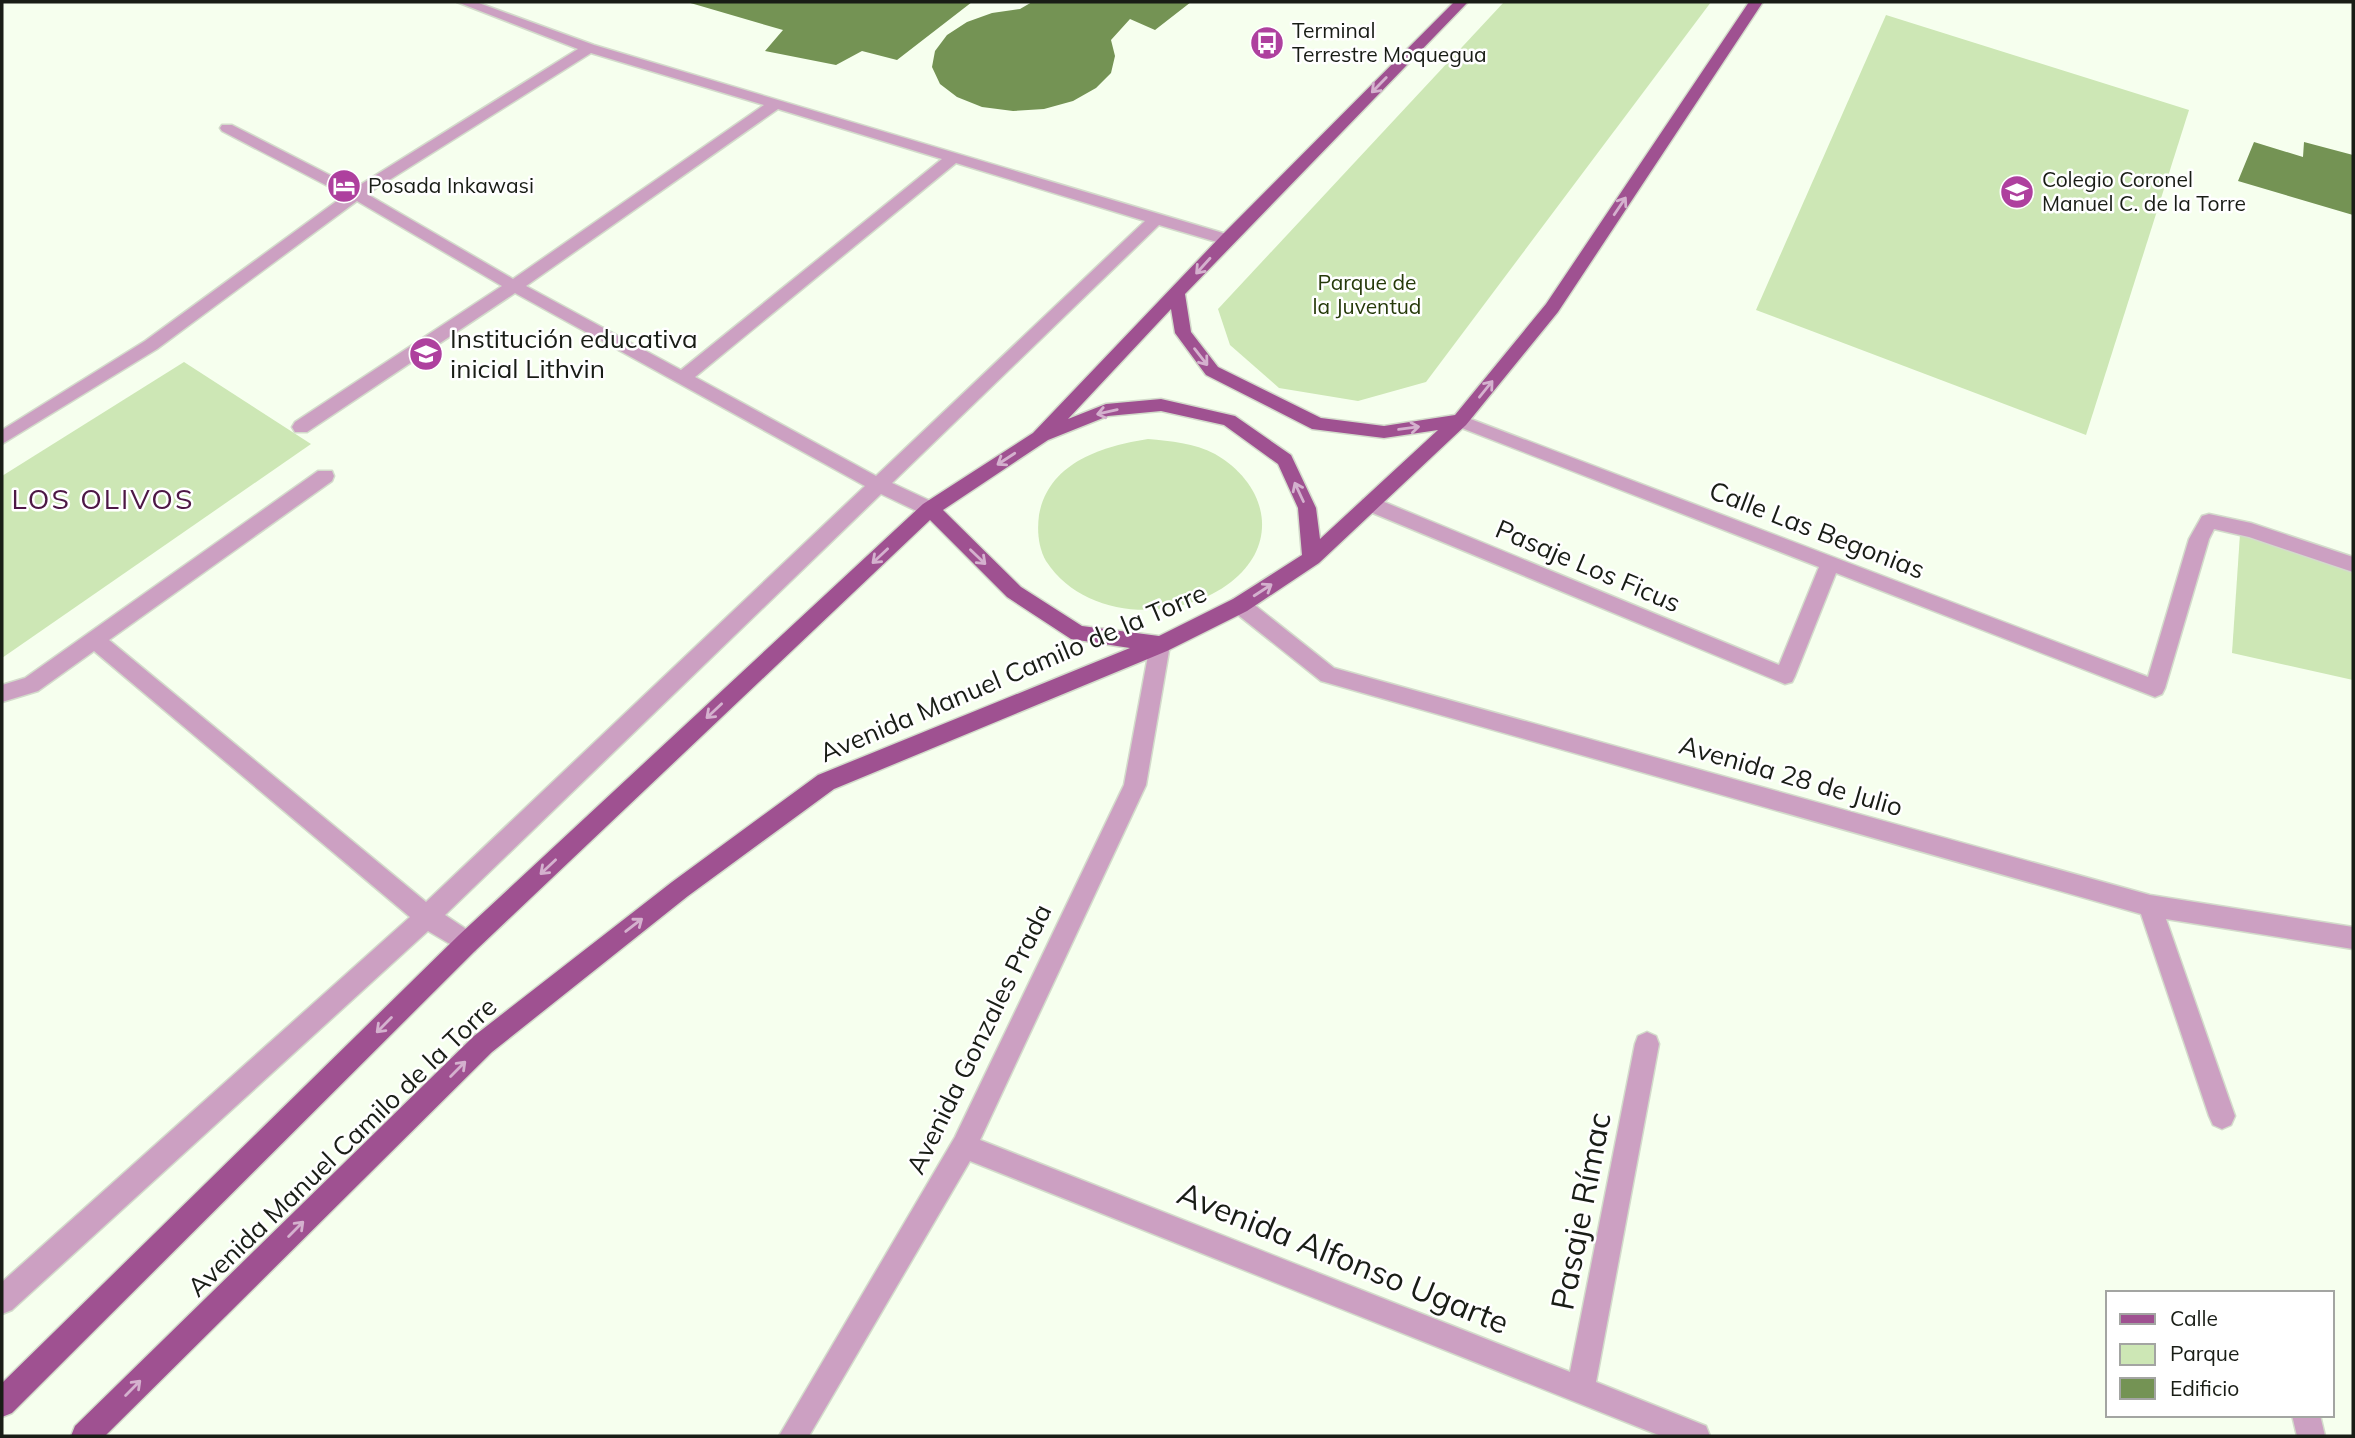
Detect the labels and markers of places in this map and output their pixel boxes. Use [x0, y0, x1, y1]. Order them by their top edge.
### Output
place label: Terminal Terrestre Moquegua [1292, 17, 1487, 67]
bus stop icon: Terminal Terrestre Moquegua [1248, 24, 1286, 62]
place label: Colegio Coronel Manuel C. de la Torre [2042, 166, 2246, 216]
hotel icon: Posada Inkawasi [325, 167, 363, 205]
place label: Posada Inkawasi [368, 172, 534, 198]
school or university icon: Colegio Coronel Manuel C. de la Torre [1998, 173, 2036, 211]
place label: Institución educativa inicial Lithvin [450, 322, 698, 385]
school or university icon: Institución educativa inicial Lithvin [407, 335, 445, 373]

